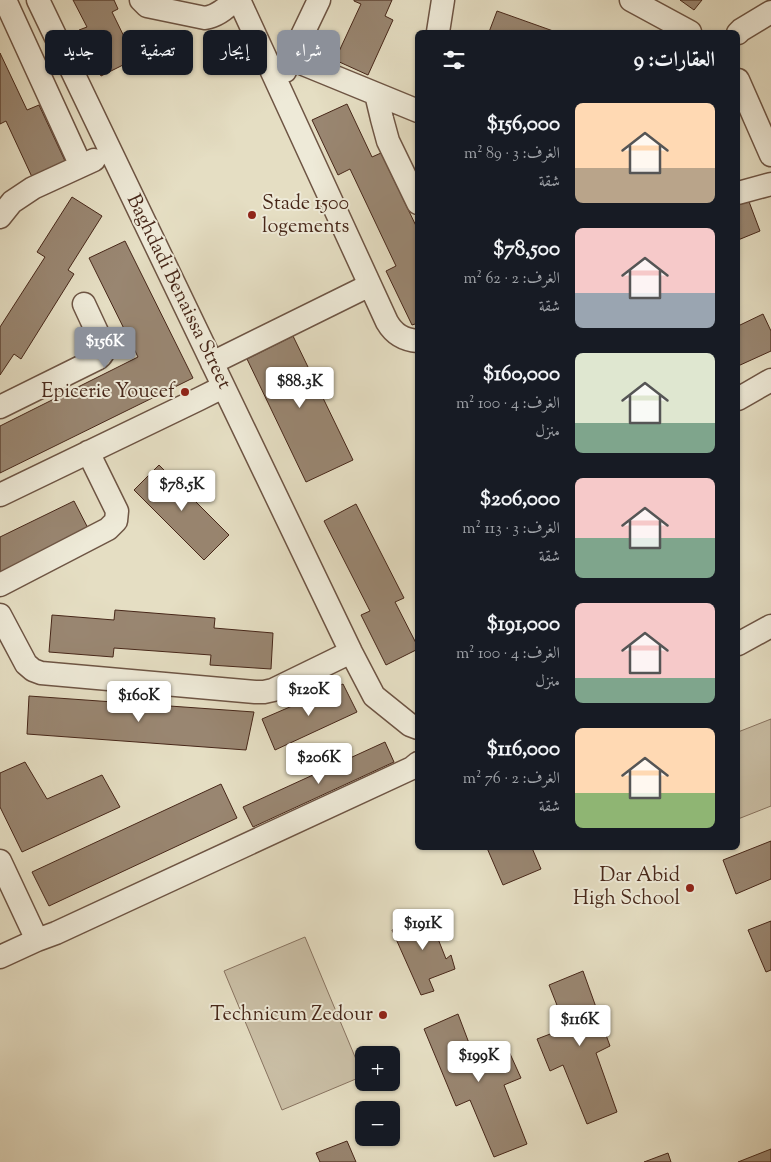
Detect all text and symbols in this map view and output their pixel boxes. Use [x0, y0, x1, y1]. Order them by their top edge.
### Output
chip: جديد [45, 30, 112, 75]
chip: تصفية [122, 30, 193, 75]
chip: إيجار [203, 30, 267, 75]
chip: شراء [277, 30, 340, 75]
icon: filters [440, 46, 468, 74]
text: العقارات: 9 [634, 46, 715, 76]
text: $156,000 [486, 110, 560, 140]
icon: home [615, 123, 675, 183]
text: الغرف: 3 · 89 m² [464, 143, 560, 166]
text: شقة [539, 171, 560, 194]
street label: Baghdadi Benaissa Street [118, 190, 238, 395]
place label: Stade 1500 logements [262, 190, 349, 242]
marker: Stade 1500 logements [246, 209, 258, 221]
text: $78,500 [493, 235, 560, 265]
icon: home [615, 248, 675, 308]
text: الغرف: 2 · 62 m² [463, 268, 560, 291]
text: شقة [539, 296, 560, 319]
pin: $156K [70, 326, 140, 369]
text: $156K [86, 331, 124, 354]
text: $160,000 [483, 360, 560, 390]
pin: $88.3K [259, 366, 341, 409]
text: $88.3K [277, 371, 323, 394]
icon: home [615, 373, 675, 433]
place label: Epicerie Youcef [41, 378, 176, 407]
marker: Epicerie Youcef [179, 386, 191, 398]
text: الغرف: 4 · 100 m² [456, 393, 560, 416]
text: منزل [535, 421, 560, 444]
pin: $78.5K [141, 470, 223, 512]
text: $78.5K [159, 474, 205, 497]
text: $206,000 [480, 485, 560, 515]
icon: home [615, 498, 675, 558]
text: الغرف: 3 · 113 m² [462, 518, 560, 541]
text: شقة [539, 546, 560, 569]
text: $191,000 [487, 610, 560, 640]
icon: home [615, 623, 675, 683]
text: الغرف: 4 · 100 m² [456, 643, 560, 666]
text: منزل [535, 671, 560, 694]
pin: $120K [274, 674, 344, 717]
text: $120K [288, 679, 330, 702]
pin: $160K [104, 680, 174, 723]
text: $160K [118, 685, 160, 708]
text: $116,000 [487, 735, 560, 765]
pin: $206K [284, 742, 354, 785]
text: $206K [297, 747, 341, 770]
icon: home [615, 748, 675, 808]
text: الغرف: 2 · 76 m² [463, 768, 560, 791]
text: شقة [539, 796, 560, 819]
place label: Dar Abid High School [573, 862, 680, 914]
marker: Dar Abid High School [684, 882, 696, 894]
pin: $191K [388, 908, 458, 951]
text: $191K [404, 913, 442, 936]
place label: Technicum Zedour [210, 1001, 373, 1030]
pin: $116K [545, 1004, 615, 1047]
marker: Technicum Zedour [377, 1009, 389, 1021]
text: $116K [561, 1009, 599, 1032]
pin: $199K [444, 1040, 514, 1083]
text: $199K [459, 1045, 499, 1068]
map controls [355, 1046, 400, 1146]
button: + [355, 1046, 400, 1091]
button: − [355, 1101, 400, 1146]

